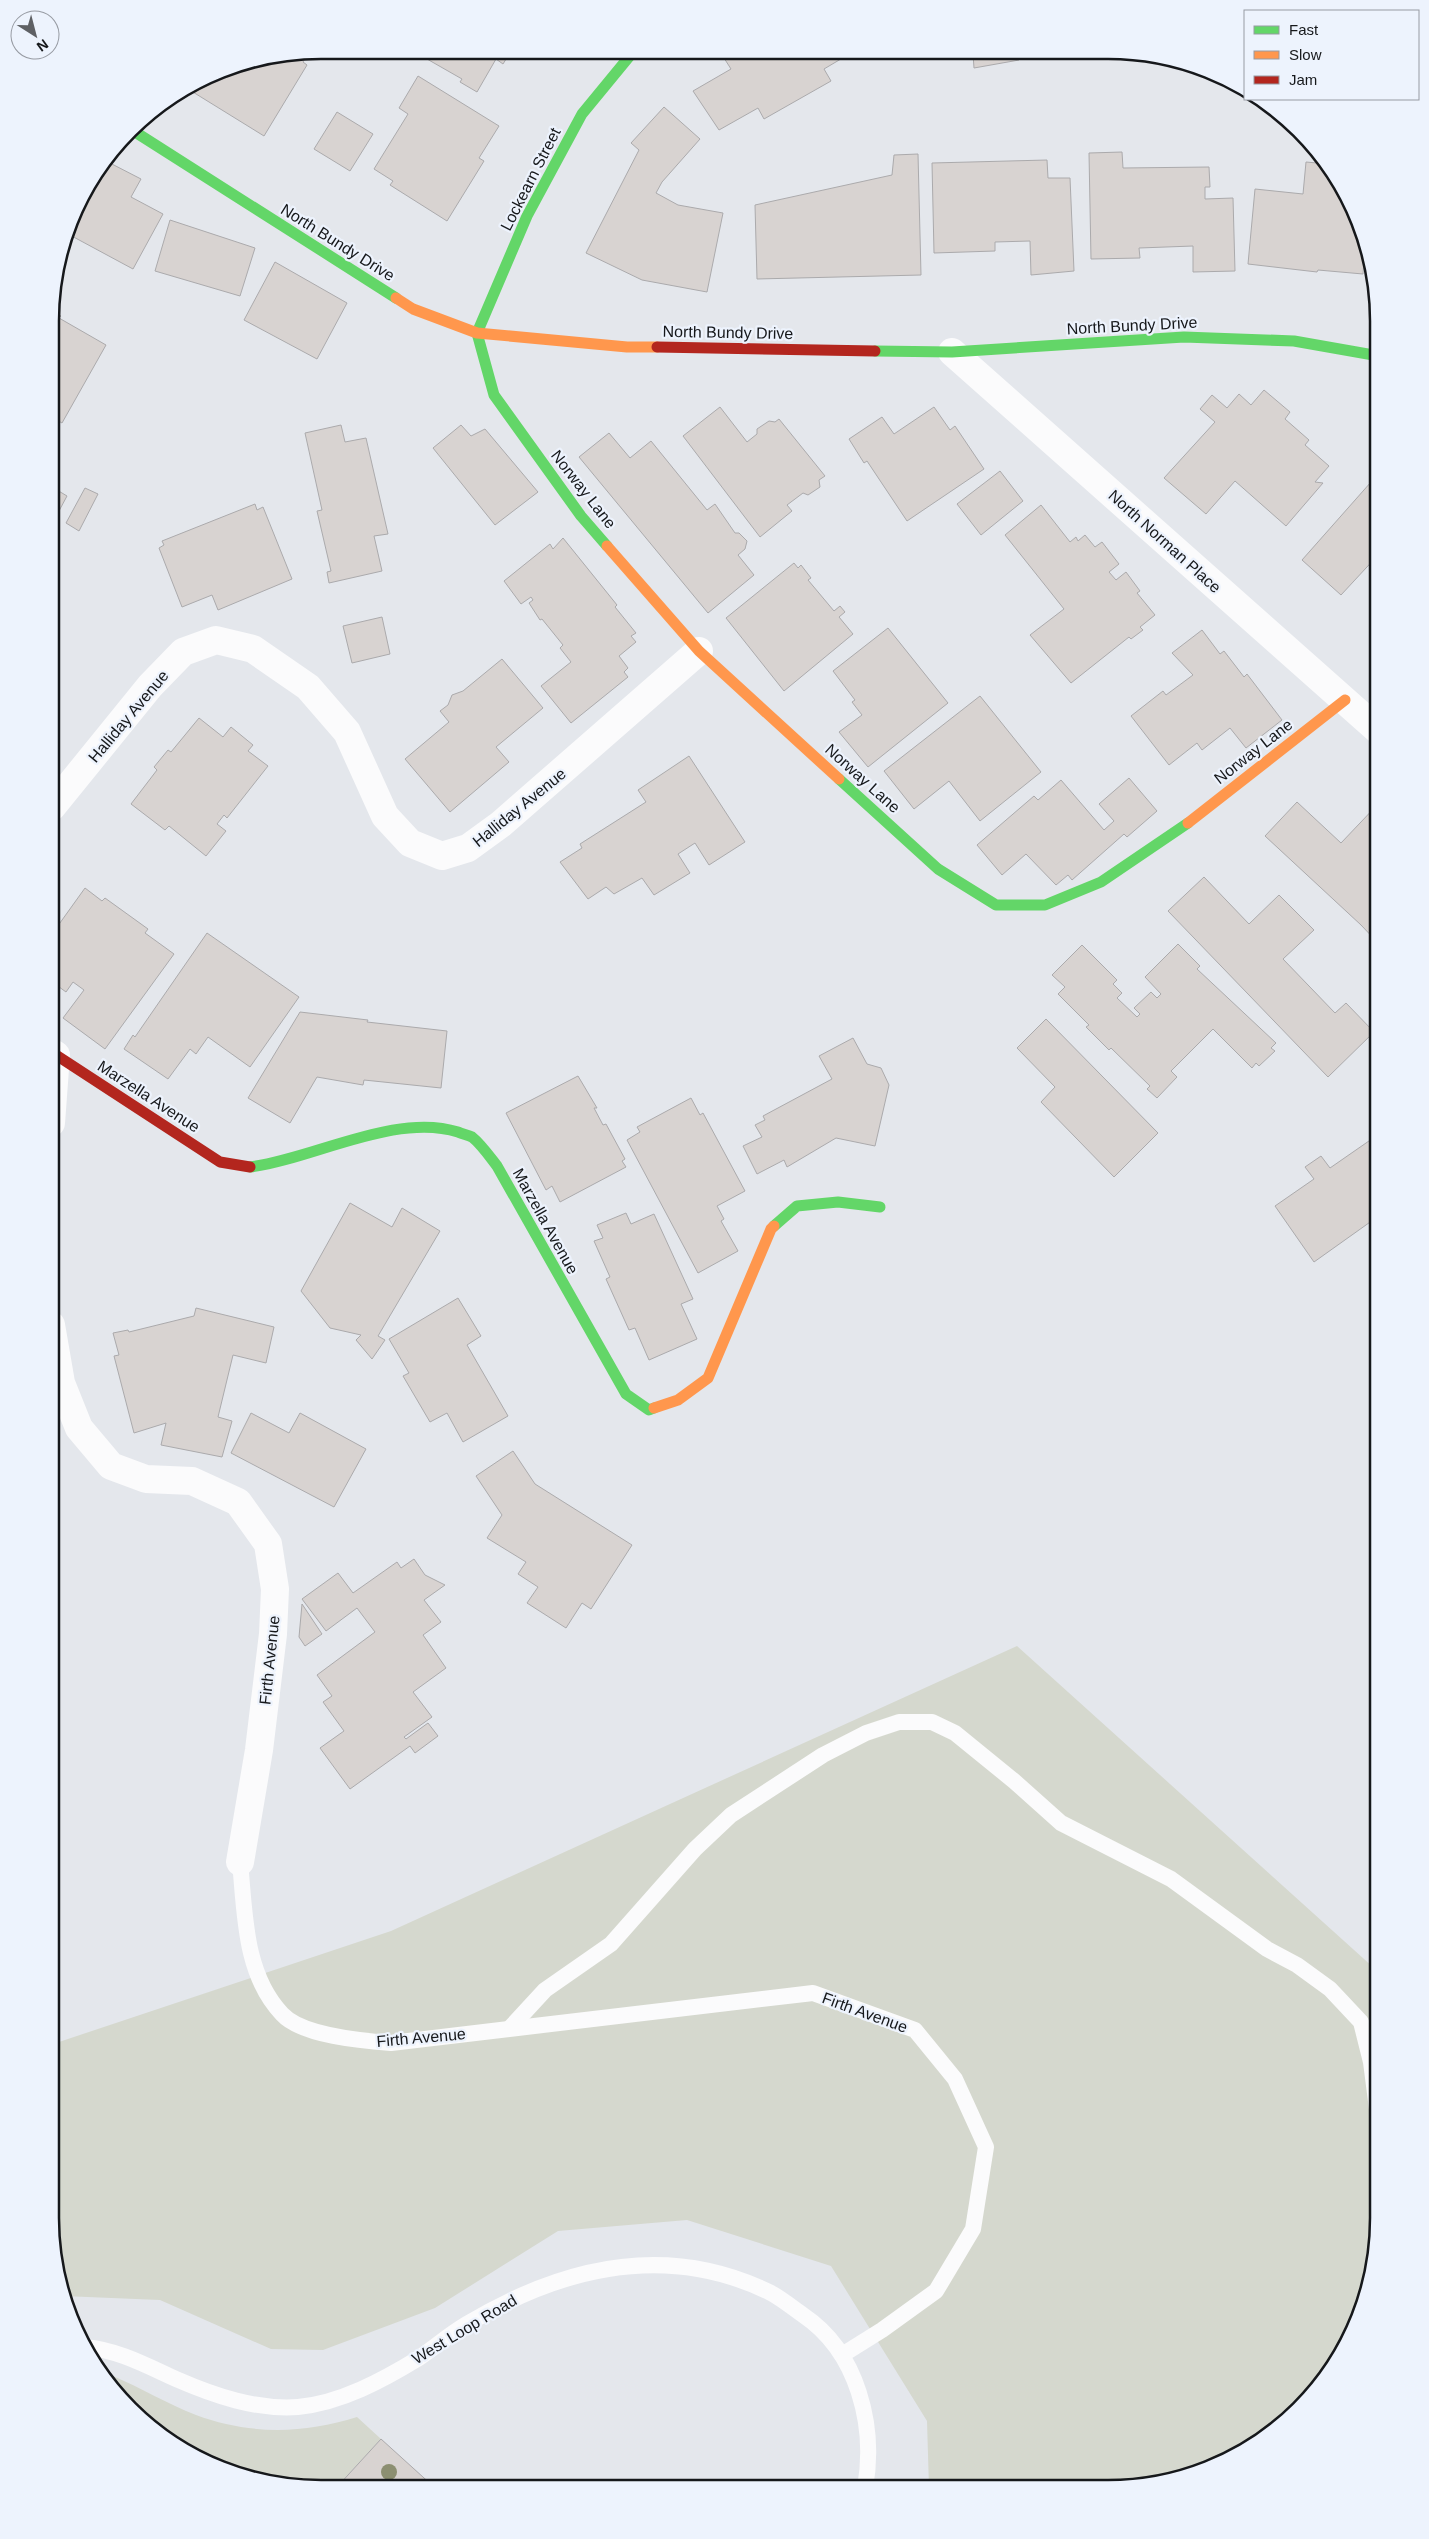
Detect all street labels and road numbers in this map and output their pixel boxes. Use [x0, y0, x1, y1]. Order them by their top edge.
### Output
street label: Lockearn Street [497, 125, 564, 233]
street label: North Bundy Drive [278, 201, 398, 284]
street label: North Bundy Drive [1066, 314, 1198, 337]
street label: North Bundy Drive [662, 323, 794, 342]
street label: Norway Lane [548, 447, 619, 532]
street label: North Norman Place [1105, 487, 1224, 596]
street label: Halliday Avenue [85, 667, 172, 766]
street label: Norway Lane [1211, 716, 1296, 787]
street label: Norway Lane [822, 741, 903, 816]
street label: Halliday Avenue [469, 765, 569, 850]
street label: Marzella Avenue [95, 1057, 203, 1136]
street label: Marzella Avenue [510, 1166, 582, 1277]
street label: Firth Avenue [256, 1615, 283, 1705]
street label: Firth Avenue [820, 1989, 910, 2036]
street label: Firth Avenue [376, 2025, 466, 2050]
street label: West Loop Road [409, 2292, 520, 2367]

